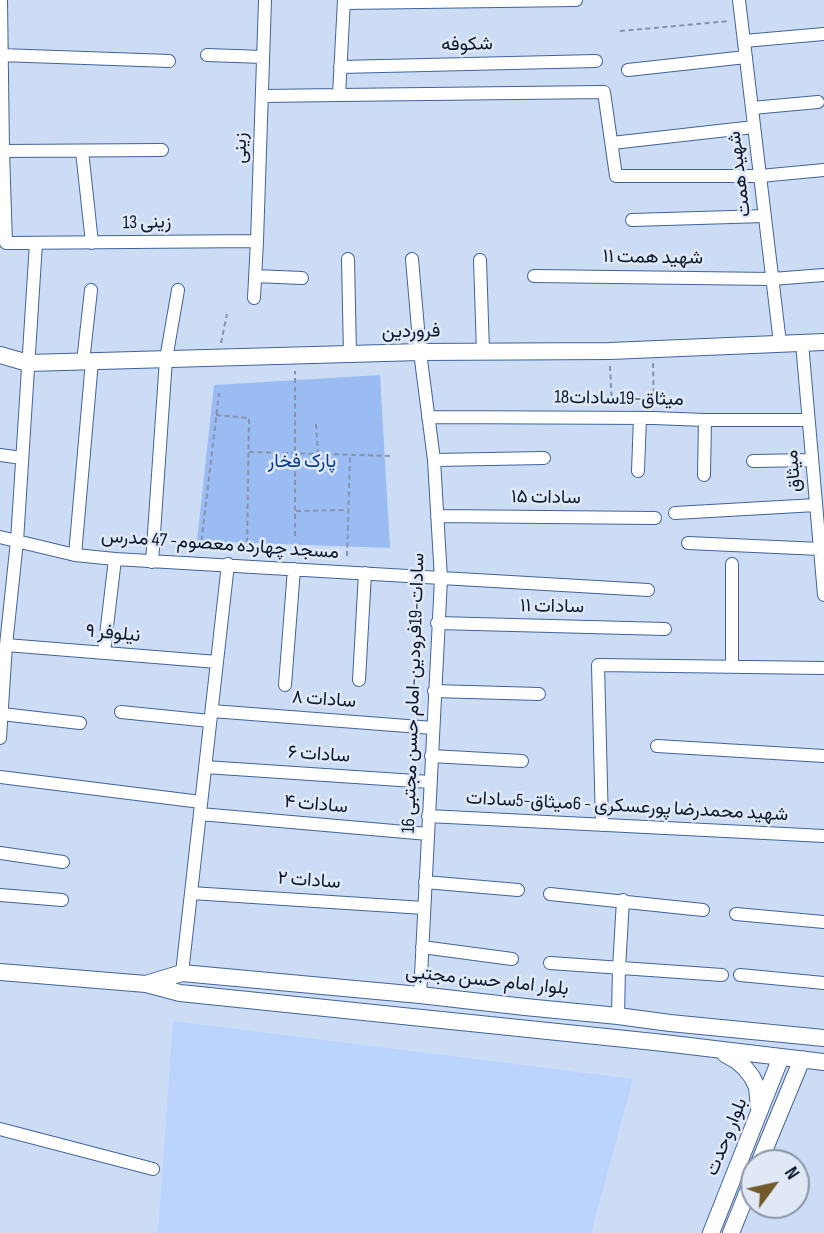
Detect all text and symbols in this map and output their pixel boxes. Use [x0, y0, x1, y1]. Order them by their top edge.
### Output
street label: شکوفه [441, 33, 493, 57]
street label: شهید همت [723, 130, 757, 218]
street label: زینی [229, 132, 253, 164]
street label: زینی 13 [122, 211, 172, 235]
street label: شهید همت ۱۱ [603, 246, 703, 270]
street label: فروردین [382, 320, 440, 344]
street label: 18میثاق-19سادات [554, 386, 684, 412]
street label: میثاق [781, 449, 807, 493]
park label: پارک فخار [268, 451, 336, 473]
street label: سادات ۱۵ [511, 486, 581, 510]
street label: مسجد چهارده معصوم- 47 مدرس [100, 525, 340, 565]
street label: سادات-19فرودین-امام حسن مجتبی 16 [398, 552, 430, 834]
street label: سادات ۱۱ [520, 595, 584, 619]
street label: نیلوفر ۹ [85, 620, 141, 648]
street label: سادات ۸ [291, 686, 357, 714]
street label: سادات ۶ [287, 741, 351, 769]
street label: شهید محمدرضا پورعسکری - 6میثاق-5سادات [465, 787, 789, 827]
street label: سادات ۴ [283, 791, 349, 819]
street label: سادات ۲ [277, 867, 341, 895]
street label: بلوار امام حسن مجتبی [404, 961, 570, 1001]
street label: بلوار وحدت [701, 1095, 753, 1179]
north arrow [740, 1149, 810, 1219]
text: N [779, 1163, 804, 1184]

